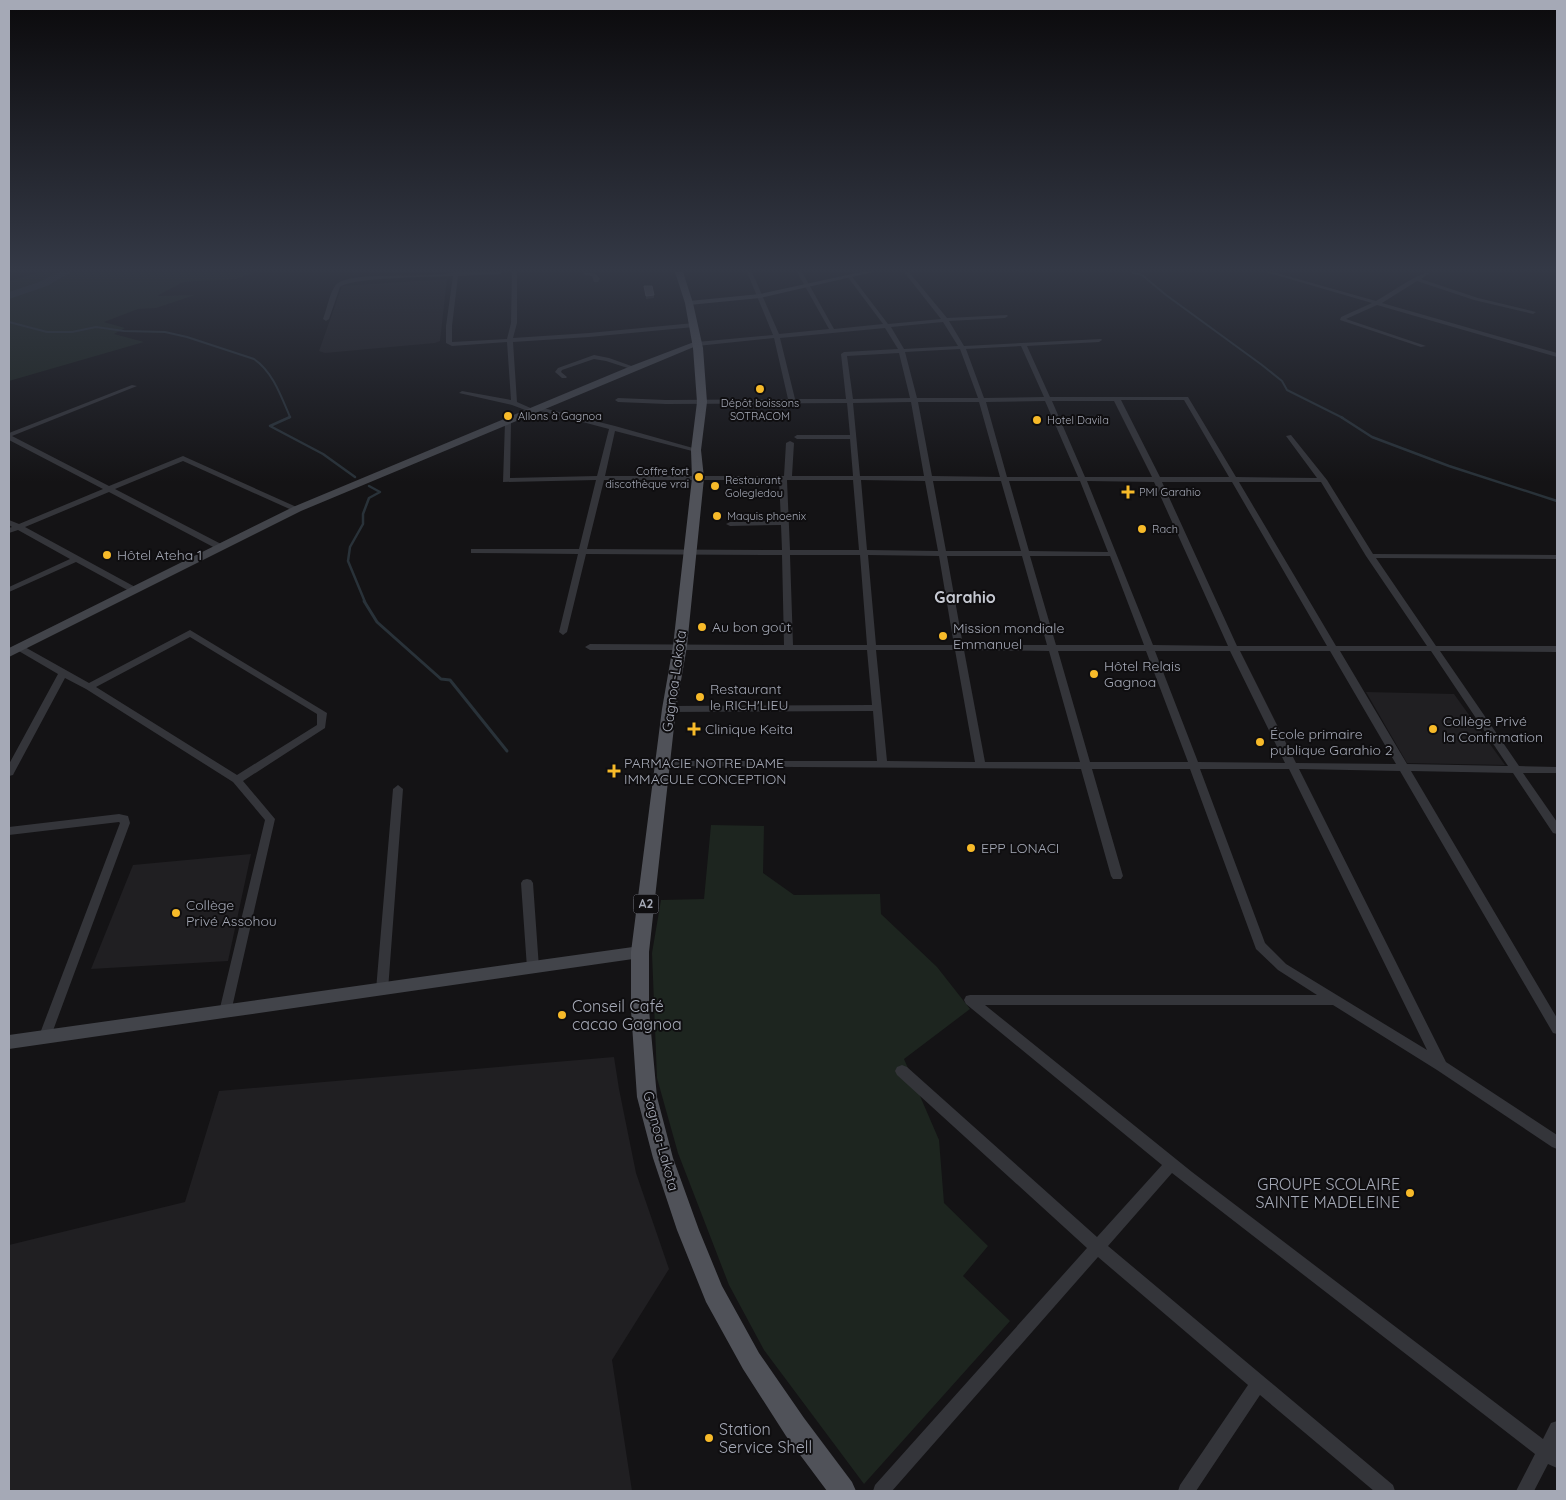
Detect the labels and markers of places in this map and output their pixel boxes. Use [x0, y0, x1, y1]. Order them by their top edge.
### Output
marker: Dépôt boissons SOTRACOM [754, 383, 766, 395]
place label: Dépôt boissons SOTRACOM [721, 396, 799, 423]
place label: Allons à Gagnoa [518, 409, 602, 423]
marker: Allons à Gagnoa [502, 410, 514, 422]
place label: Hotel Davila [1047, 413, 1109, 427]
marker: Hotel Davila [1031, 414, 1043, 426]
place label: Coffre fort discothèque vrai [605, 464, 689, 491]
marker: Coffre fort discothèque vrai [693, 471, 705, 483]
place label: Restaurant Golegledou [725, 473, 783, 500]
marker: Restaurant Golegledou [709, 480, 721, 492]
marker: PMI Garahio [1121, 485, 1135, 499]
place label: PMI Garahio [1139, 485, 1201, 499]
place label: Maquis phoenix [727, 509, 806, 523]
marker: Maquis phoenix [711, 510, 723, 522]
place label: Rach [1152, 522, 1178, 536]
marker: Rach [1136, 523, 1148, 535]
place label: Hôtel Ateha 1 [117, 546, 202, 564]
marker: Hôtel Ateha 1 [101, 549, 113, 561]
place label: Au bon goût [712, 618, 791, 636]
place label: Mission mondiale Emmanuel [953, 619, 1064, 653]
marker: Au bon goût [696, 621, 708, 633]
marker: Mission mondiale Emmanuel [937, 630, 949, 642]
place label: Hôtel Relais Gagnoa [1104, 657, 1181, 691]
marker: Hôtel Relais Gagnoa [1088, 668, 1100, 680]
place label: Restaurant le RICH'LIEU [710, 680, 789, 714]
marker: Restaurant le RICH'LIEU [694, 691, 706, 703]
place label: Collège Privé la Confirmation [1443, 712, 1543, 746]
place label: Clinique Keita [705, 720, 793, 738]
marker: Clinique Keita [687, 722, 701, 736]
marker: Collège Privé la Confirmation [1427, 723, 1439, 735]
place label: École primaire publique Garahio 2 [1270, 725, 1393, 759]
marker: École primaire publique Garahio 2 [1254, 736, 1266, 748]
place label: PARMACIE NOTRE DAME IMMACULE CONCEPTION [624, 754, 786, 788]
marker: PARMACIE NOTRE DAME IMMACULE CONCEPTION [608, 765, 620, 777]
place label: EPP LONACI [981, 839, 1059, 857]
marker: EPP LONACI [965, 842, 977, 854]
place label: Collège Privé Assohou [186, 896, 277, 930]
marker: Collège Privé Assohou [170, 907, 182, 919]
place label: Conseil Café cacao Gagnoa [572, 996, 682, 1034]
marker: Conseil Café cacao Gagnoa [556, 1009, 568, 1021]
place label: GROUPE SCOLAIRE SAINTE MADELEINE [1255, 1174, 1400, 1212]
marker: GROUPE SCOLAIRE SAINTE MADELEINE [1404, 1187, 1416, 1199]
place label: Station Service Shell [719, 1419, 812, 1457]
marker: Station Service Shell [703, 1432, 715, 1444]

